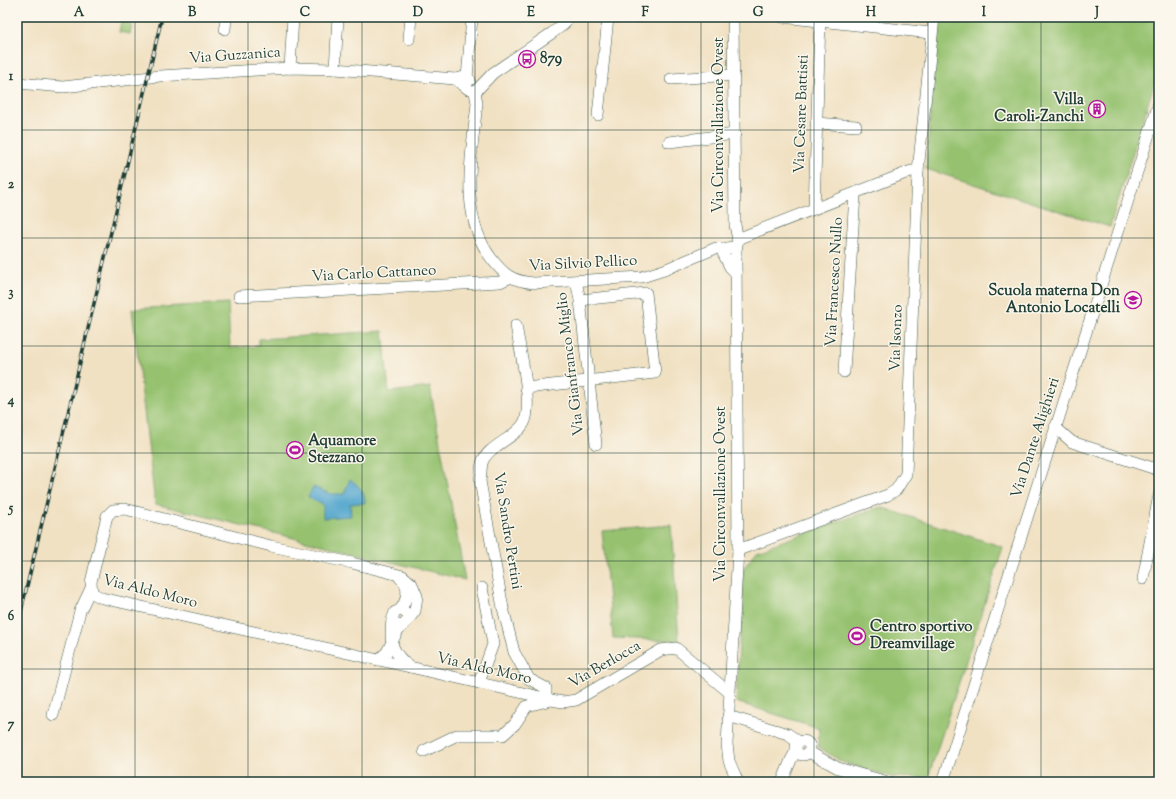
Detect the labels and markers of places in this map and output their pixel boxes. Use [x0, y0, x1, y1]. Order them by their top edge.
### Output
bus stop icon: 879 [517, 49, 537, 69]
place label: 879 [540, 49, 562, 70]
place label: Villa Caroli-Zanchi [994, 90, 1085, 128]
building icon: Villa Caroli-Zanchi [1087, 99, 1107, 119]
place label: Scuola materna Don Antonio Locatelli [988, 281, 1121, 319]
school or university icon: Scuola materna Don Antonio Locatelli [1123, 290, 1143, 310]
place label: Aquamore Stezzano [308, 431, 376, 469]
sports icon: Aquamore Stezzano [285, 440, 305, 460]
place label: Centro sportivo Dreamvillage [870, 617, 973, 655]
sports icon: Centro sportivo Dreamvillage [847, 626, 867, 646]

